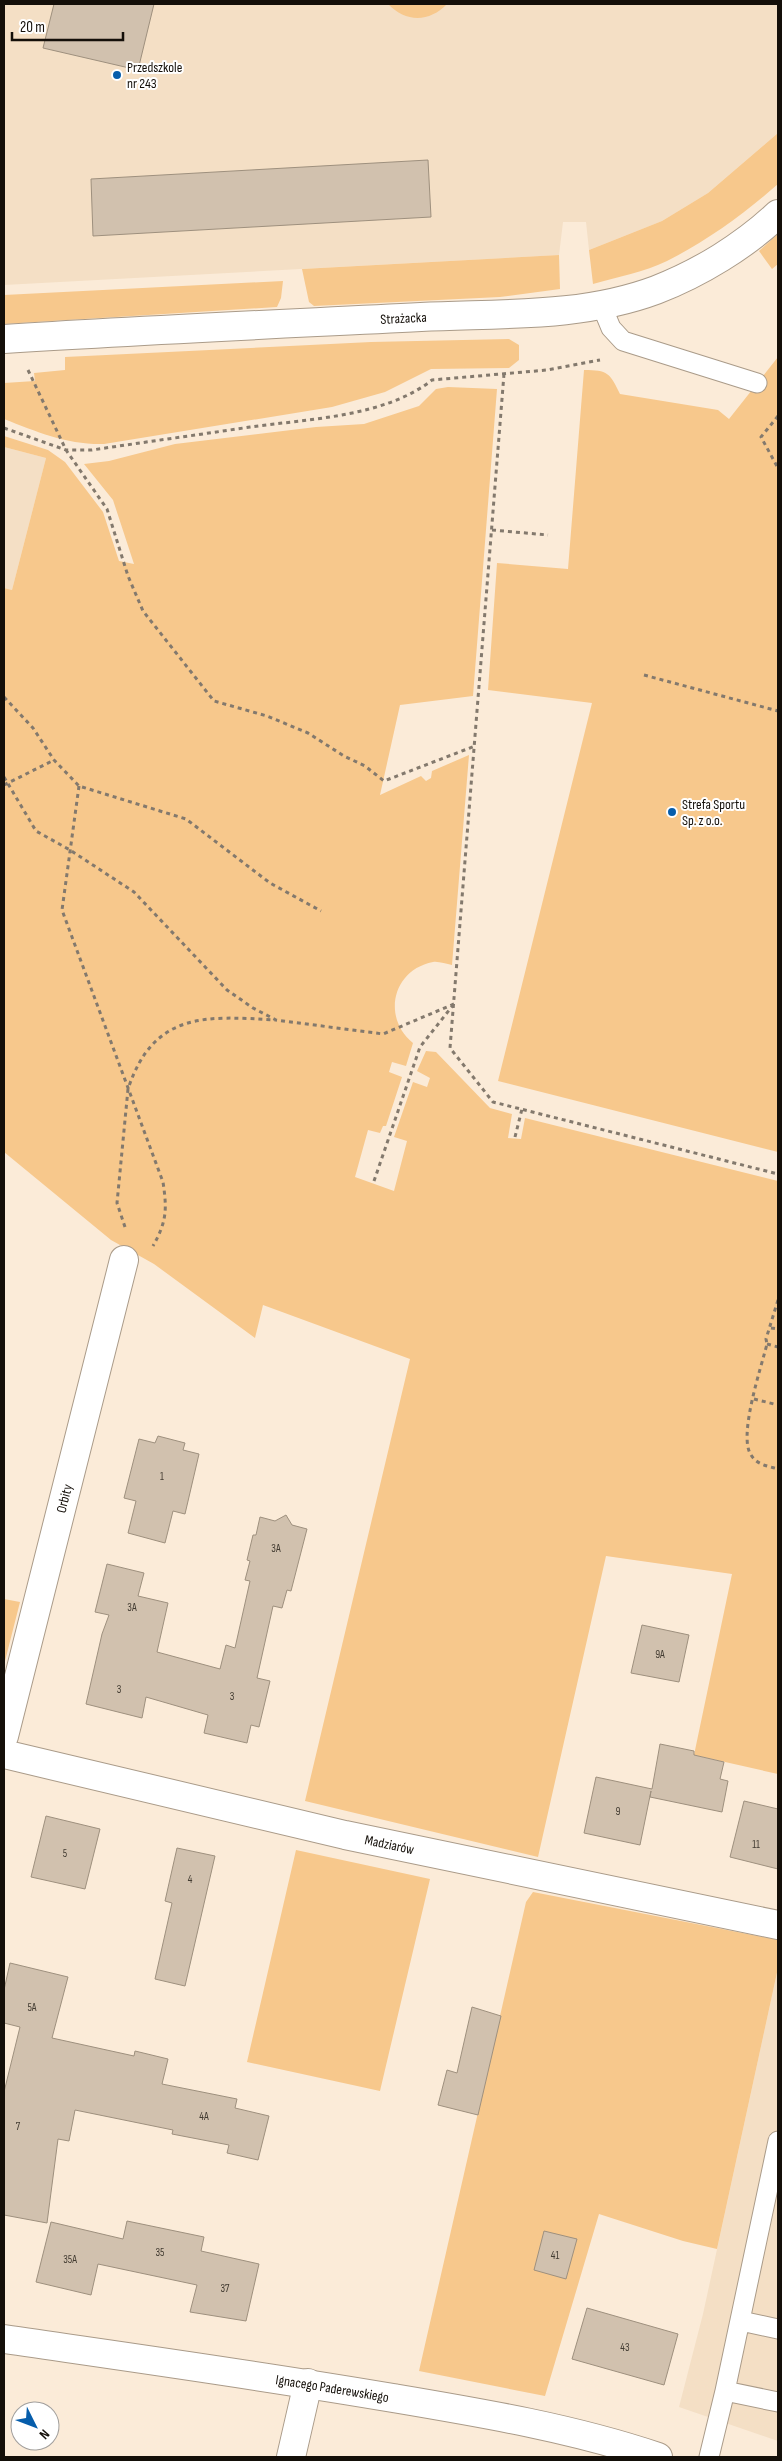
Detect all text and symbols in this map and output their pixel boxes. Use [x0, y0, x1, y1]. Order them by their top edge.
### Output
scale bar [12, 10, 124, 42]
text: 20 m [20, 18, 45, 37]
place label: Przedszkole nr 243 [127, 59, 182, 92]
marker: Przedszkole nr 243 [111, 69, 123, 81]
street label: Strażacka [380, 308, 427, 328]
place label: Strefa Sportu Sp. z o.o. [682, 796, 745, 829]
marker: Strefa Sportu Sp. z o.o. [666, 806, 678, 818]
house number: 1 [160, 1470, 164, 1483]
street label: Orbity [52, 1482, 76, 1515]
house number: 3A [271, 1542, 281, 1555]
house number: 3A [127, 1601, 137, 1614]
house number: 9A [655, 1648, 665, 1661]
house number: 3 [117, 1683, 122, 1696]
house number: 3 [230, 1690, 235, 1703]
house number: 9 [616, 1805, 621, 1818]
street label: Madziarów [363, 1831, 416, 1858]
house number: 11 [752, 1838, 760, 1851]
house number: 5 [63, 1847, 67, 1860]
house number: 4 [188, 1873, 193, 1886]
house number: 5A [27, 2001, 37, 2014]
house number: 4A [199, 2110, 209, 2123]
house number: 7 [16, 2120, 21, 2133]
house number: 35 [155, 2246, 165, 2259]
house number: 41 [551, 2249, 559, 2262]
house number: 35A [63, 2253, 77, 2266]
house number: 37 [220, 2282, 230, 2295]
house number: 43 [620, 2341, 630, 2354]
street label: Ignacego Paderewskiego [275, 2371, 390, 2406]
north arrow [10, 2401, 60, 2451]
text: N [35, 2426, 53, 2443]

